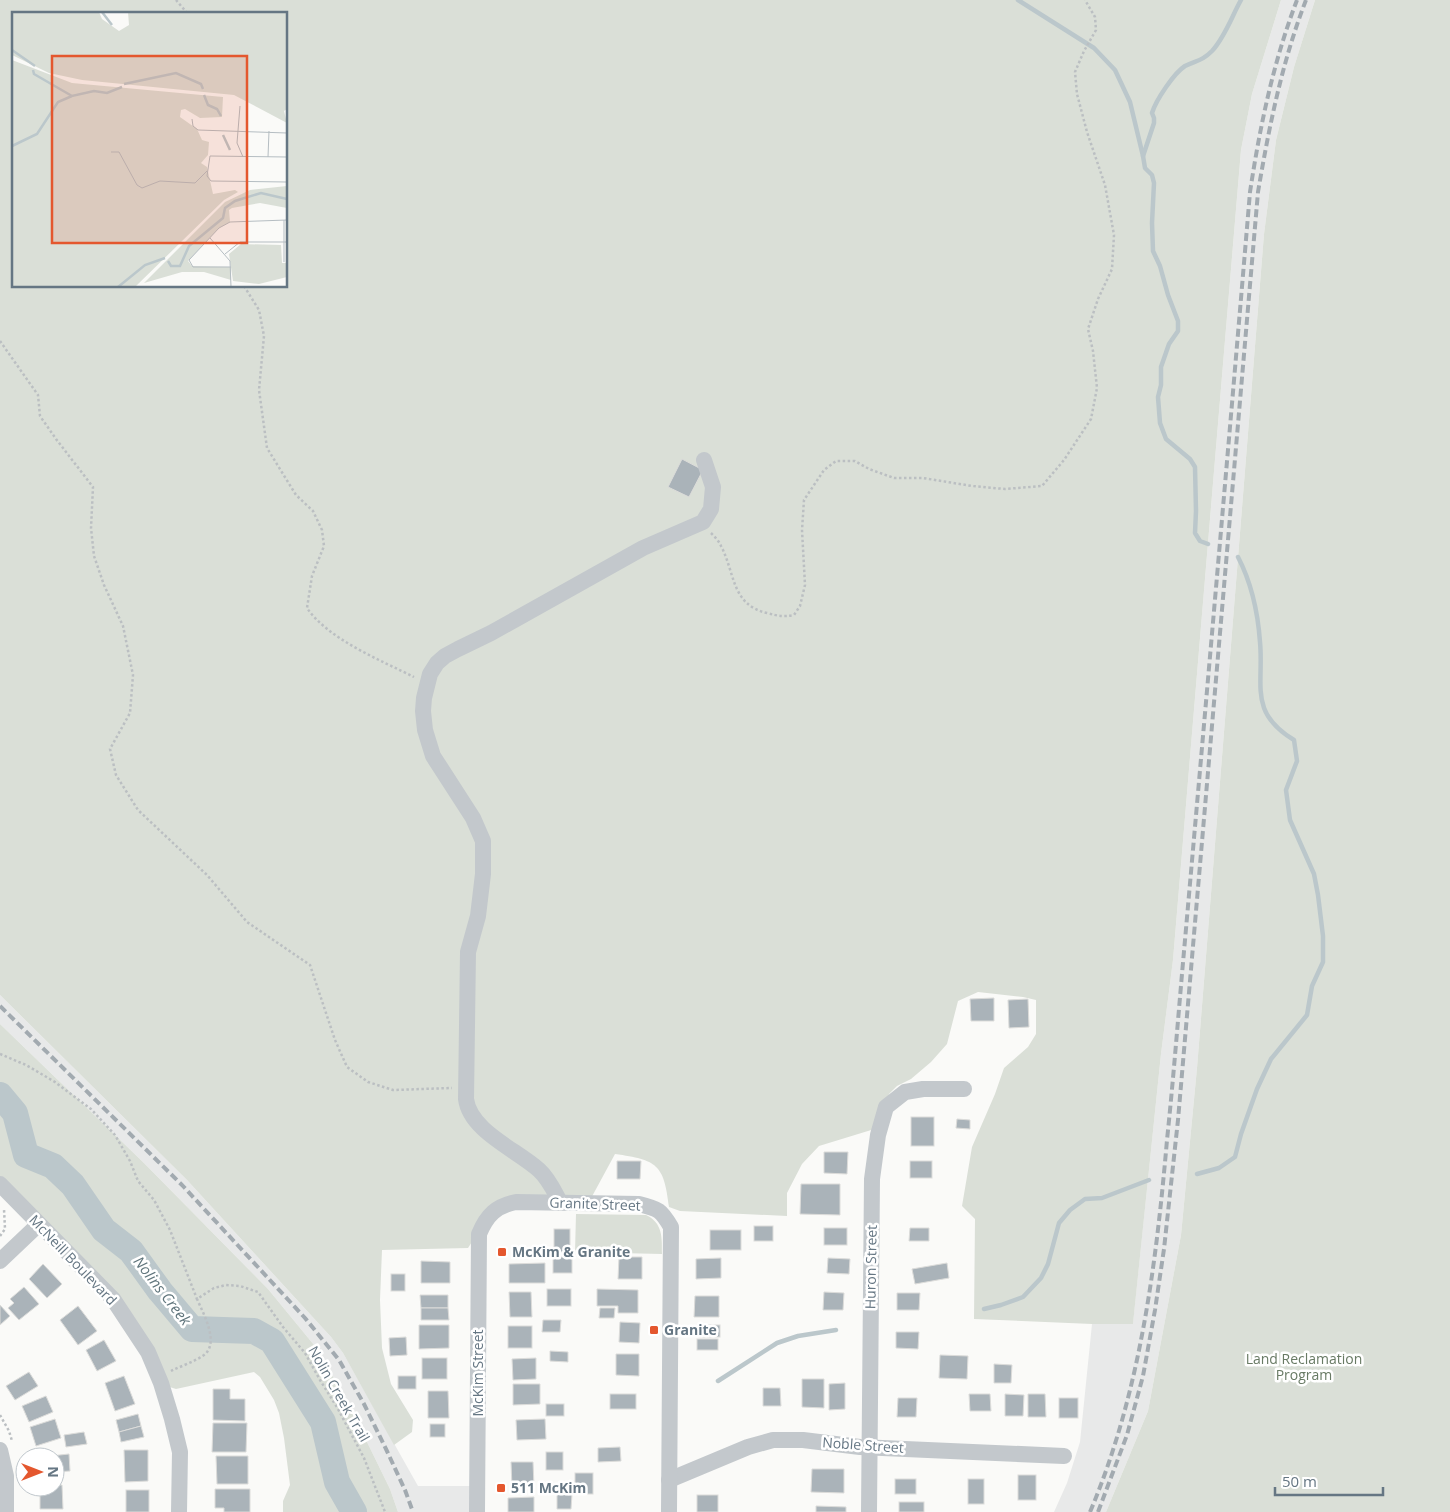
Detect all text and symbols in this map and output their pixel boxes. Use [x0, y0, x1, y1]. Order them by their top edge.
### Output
inset map [12, 12, 288, 288]
street label: Granite Street [549, 1192, 641, 1215]
street label: McNeill Boulevard [25, 1210, 121, 1309]
street label: Huron Street [860, 1225, 881, 1309]
place label: McKim & Granite [512, 1242, 630, 1261]
marker: McKim & Granite [496, 1246, 508, 1258]
water label: Nolins Creek [129, 1252, 197, 1330]
place label: Granite [664, 1320, 717, 1339]
marker: Granite [648, 1324, 660, 1336]
street label: McKim Street [468, 1329, 487, 1417]
street label: Nolin Creek Trail [304, 1342, 375, 1445]
park label: Land Reclamation Program [1246, 1349, 1362, 1384]
street label: Noble Street [822, 1432, 904, 1457]
north arrow [15, 1447, 65, 1497]
scale bar [1275, 1464, 1382, 1496]
text: N [44, 1466, 63, 1478]
text: 50 m [1282, 1471, 1317, 1491]
place label: 511 McKim [511, 1478, 586, 1497]
marker: 511 McKim [495, 1482, 507, 1494]

